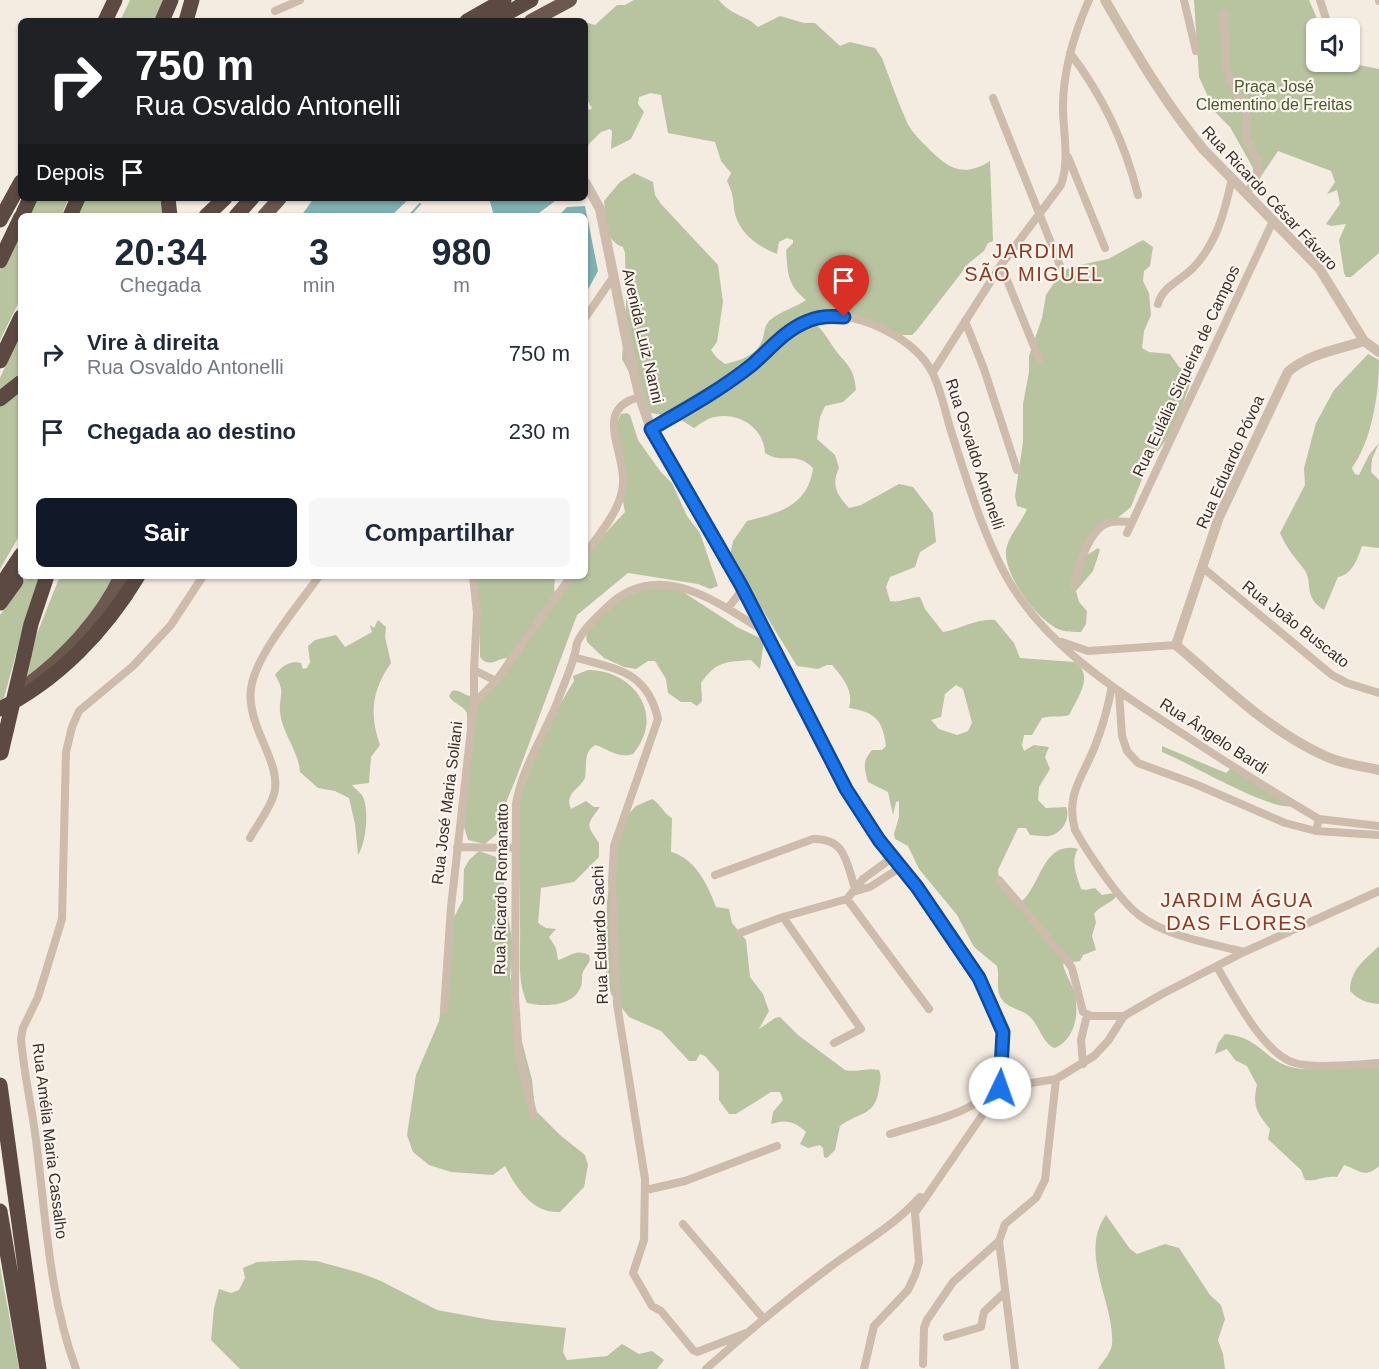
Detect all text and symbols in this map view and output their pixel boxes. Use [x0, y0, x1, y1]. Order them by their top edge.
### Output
map controls [1306, 18, 1360, 72]
button: sound [1306, 18, 1360, 72]
icon: right [36, 42, 114, 120]
text: 750 m [135, 42, 254, 89]
park label: Praça José Clementino de Freitas [1196, 78, 1352, 113]
text: Rua Osvaldo Antonelli [135, 91, 401, 121]
street label: Rua Ricardo César Fávaro [1199, 123, 1341, 273]
icon: arrive [116, 156, 149, 189]
text: Depois [36, 160, 104, 185]
text: 20:34 [114, 232, 206, 273]
text: 3 [309, 232, 329, 273]
text: 980 [431, 232, 492, 273]
district label: JARDIM SÃO MIGUEL [964, 240, 1104, 285]
pin [818, 255, 869, 317]
street label: Rua Eulália Siqueira de Campos [1129, 263, 1243, 479]
icon: arrive [827, 264, 860, 297]
street label: Avenida Luiz Nanni [619, 267, 667, 405]
text: Chegada [120, 274, 201, 296]
text: min [303, 274, 335, 296]
text: m [453, 274, 470, 296]
text: Vire à direita [87, 330, 219, 355]
icon: right [36, 338, 69, 371]
text: 750 m [509, 341, 570, 366]
text: Rua Osvaldo Antonelli [87, 356, 284, 378]
street label: Rua Osvaldo Antonelli [943, 377, 1007, 531]
street label: Rua Eduardo Póvoa [1193, 393, 1267, 531]
icon: arrive [36, 416, 69, 449]
text: Chegada ao destino [87, 419, 296, 444]
text: 230 m [509, 419, 570, 444]
button: Sair [36, 498, 297, 567]
button: Compartilhar [309, 498, 570, 567]
street label: Rua João Buscato [1239, 577, 1353, 671]
street label: Rua Ângelo Bardi [1157, 694, 1272, 777]
street label: Rua José Maria Soliani [429, 720, 465, 886]
street label: Rua Ricardo Romanatto [491, 803, 511, 975]
street label: Rua Eduardo Sachi [589, 865, 611, 1005]
district label: JARDIM ÁGUA DAS FLORES [1160, 889, 1314, 934]
street label: Rua Amélia Maria Cassalho [30, 1042, 70, 1240]
position arrow [968, 1056, 1032, 1120]

